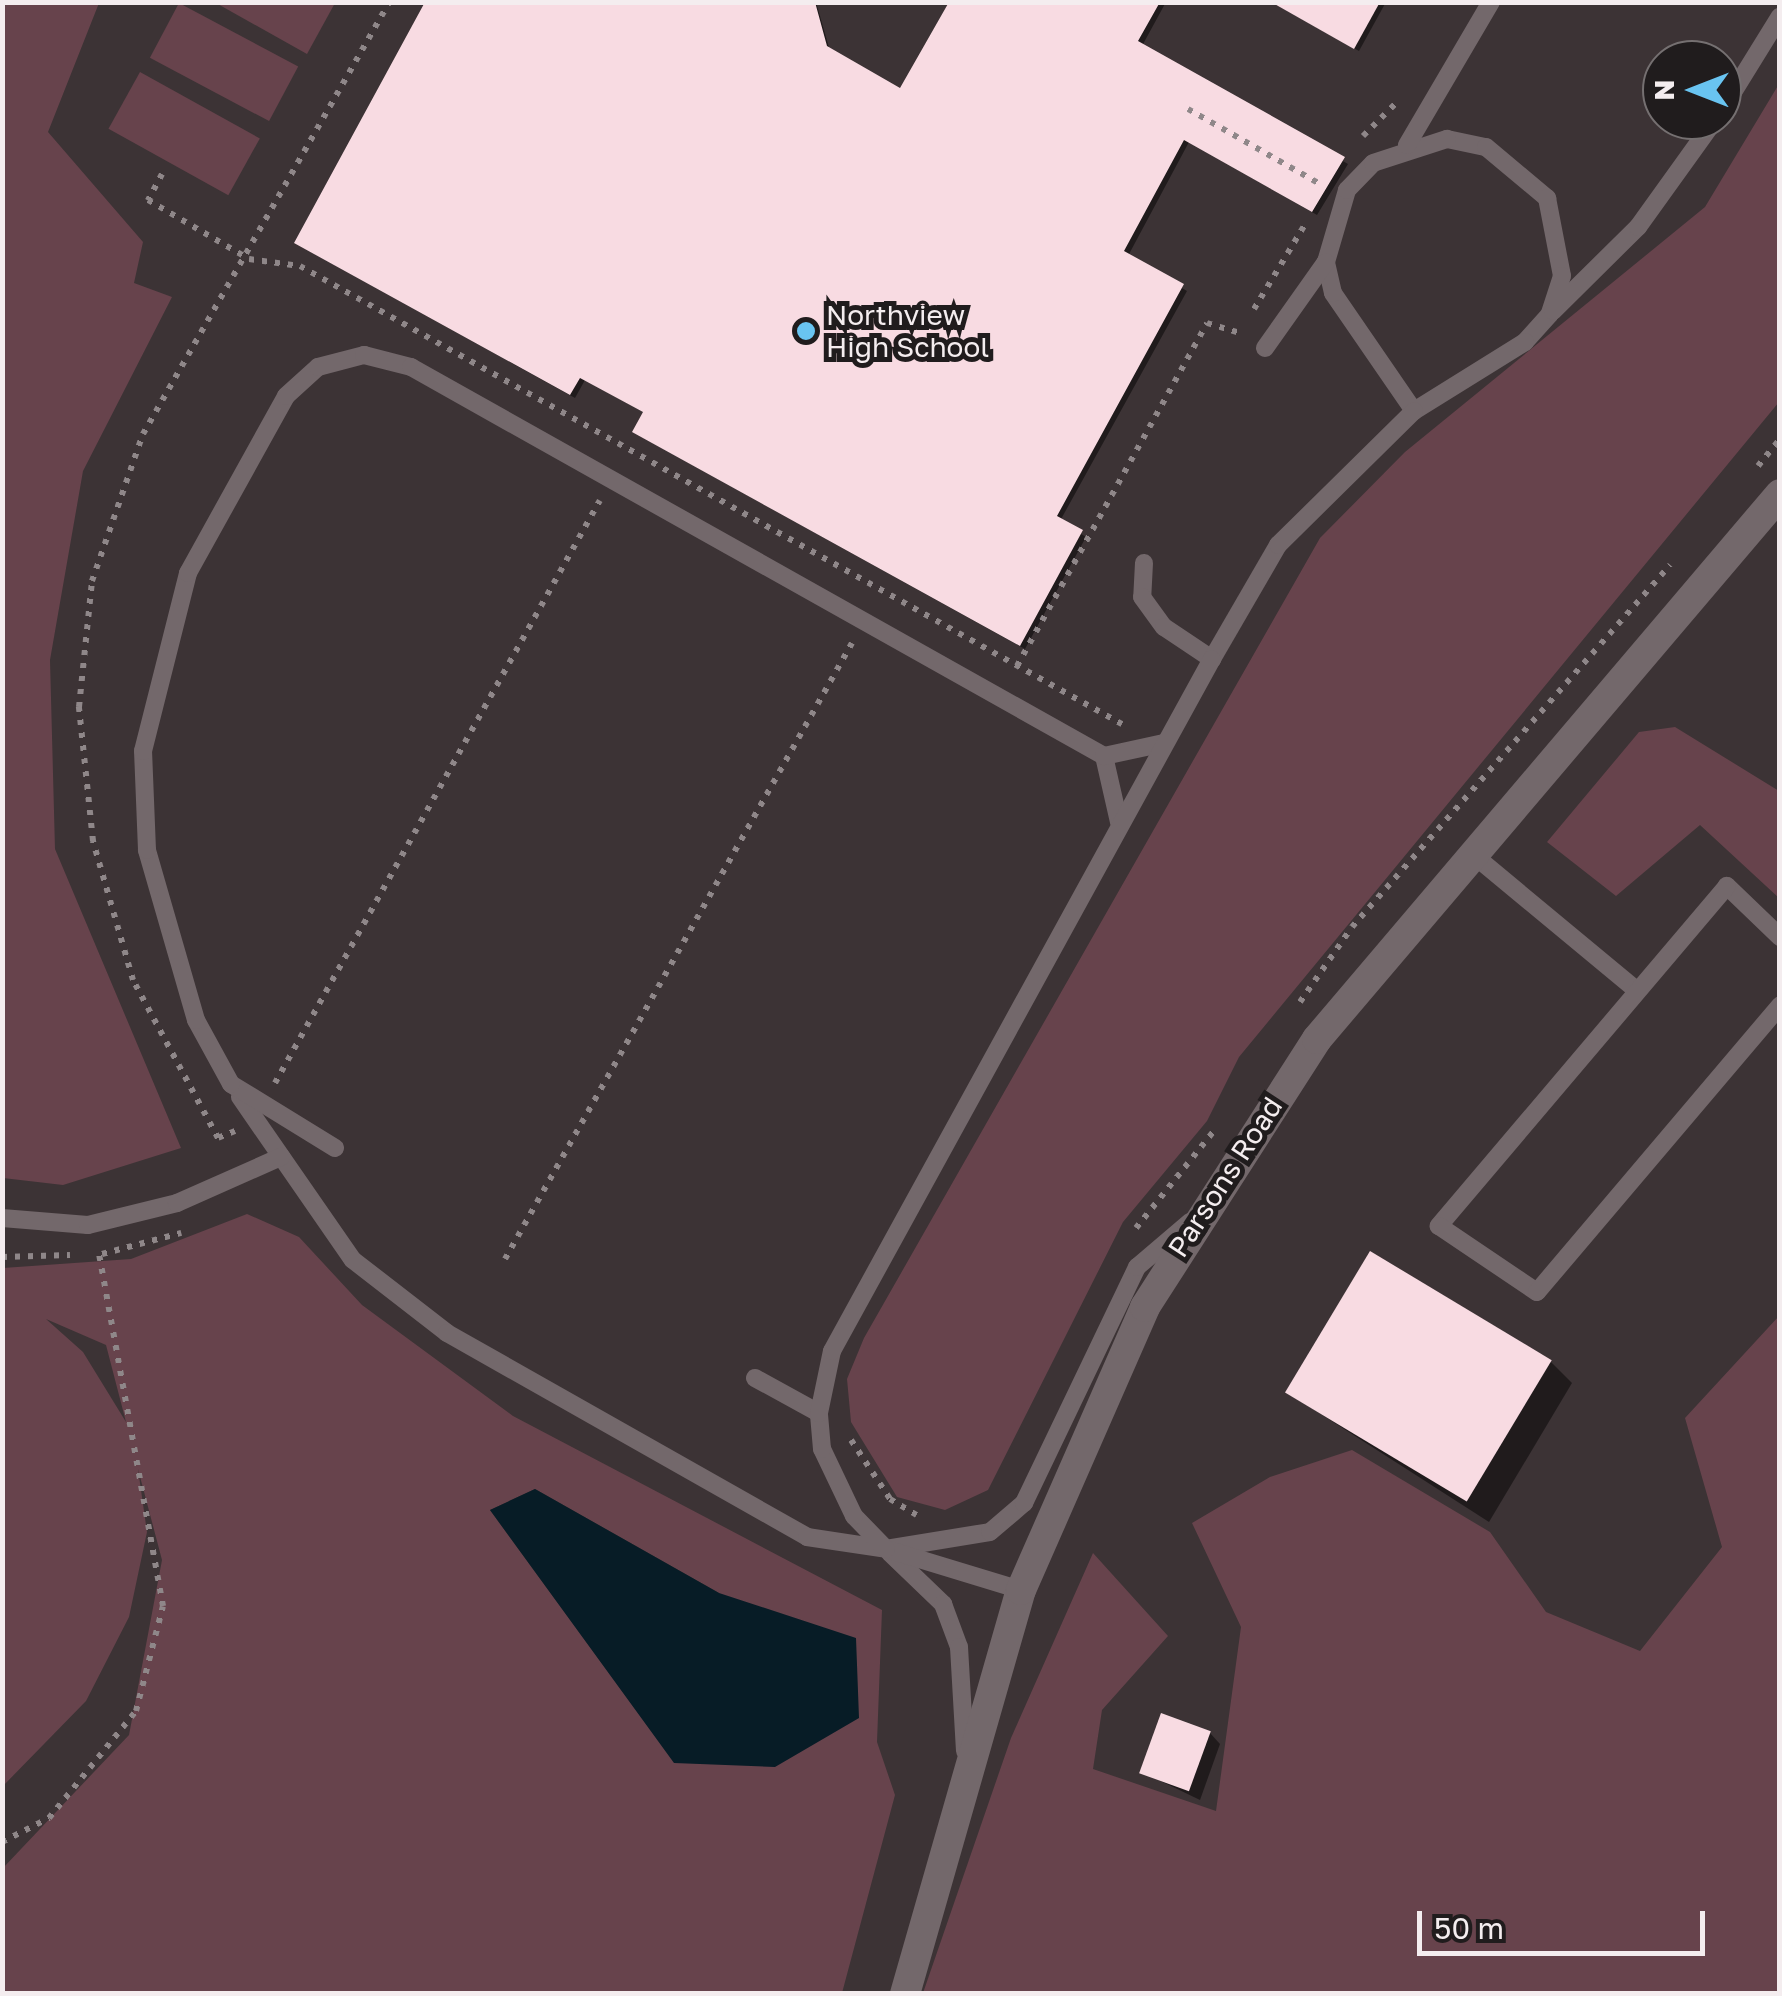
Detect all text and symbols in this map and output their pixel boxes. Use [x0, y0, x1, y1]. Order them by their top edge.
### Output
north arrow [1642, 40, 1742, 140]
text: N [1647, 79, 1680, 101]
place label: Northview High School [826, 298, 989, 364]
marker: Northview High School [795, 320, 817, 342]
street label: Parsons Road [1161, 1091, 1289, 1263]
scale bar [1422, 1891, 1710, 1953]
text: 50 m [1434, 1910, 1504, 1946]

